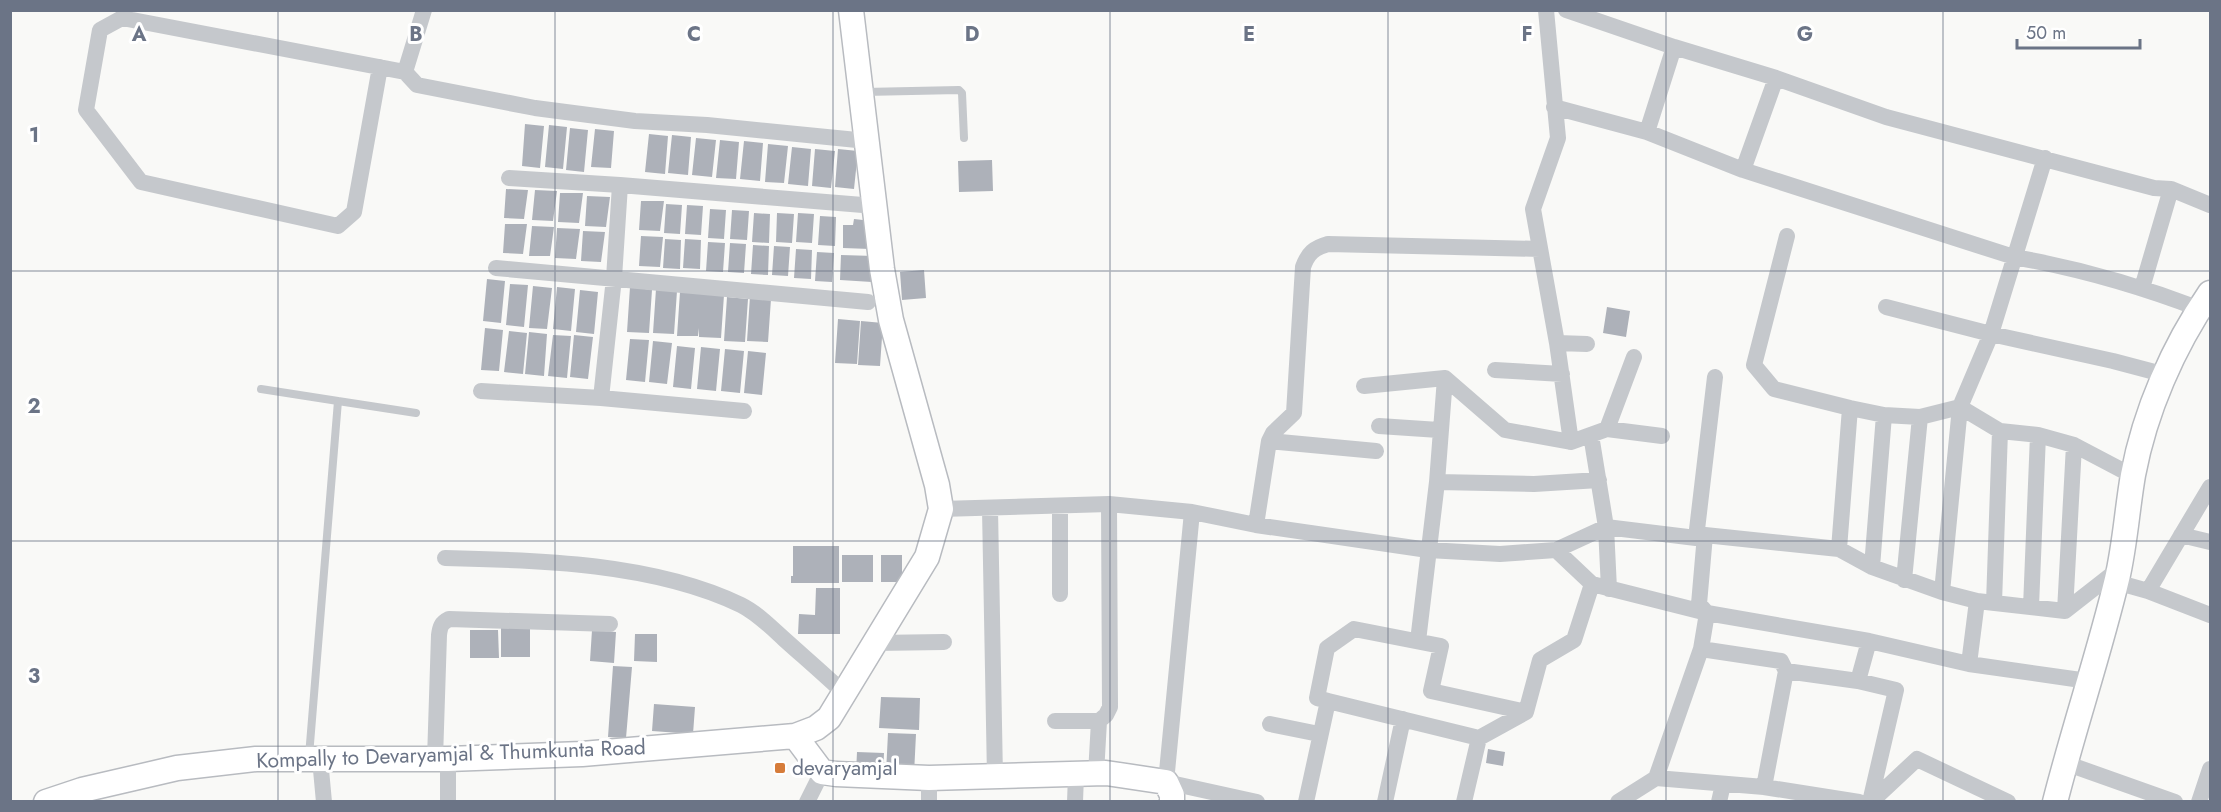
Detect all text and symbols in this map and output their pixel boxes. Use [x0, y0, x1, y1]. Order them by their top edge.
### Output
scale bar [2017, 12, 2140, 50]
text: A [131, 20, 147, 49]
text: B [409, 20, 423, 49]
text: C [687, 20, 701, 49]
text: D [965, 20, 979, 49]
text: E [1243, 20, 1255, 49]
text: F [1521, 20, 1533, 49]
text: G [1797, 20, 1813, 49]
text: 50 m [2026, 20, 2066, 46]
text: 1 [29, 121, 39, 150]
text: 2 [27, 392, 41, 421]
text: 3 [28, 662, 40, 691]
street label: Kompally to Devaryamjal & Thumkunta Road [256, 732, 646, 776]
place label: devaryamjal [792, 753, 898, 783]
marker: devaryamjal [773, 761, 787, 775]

